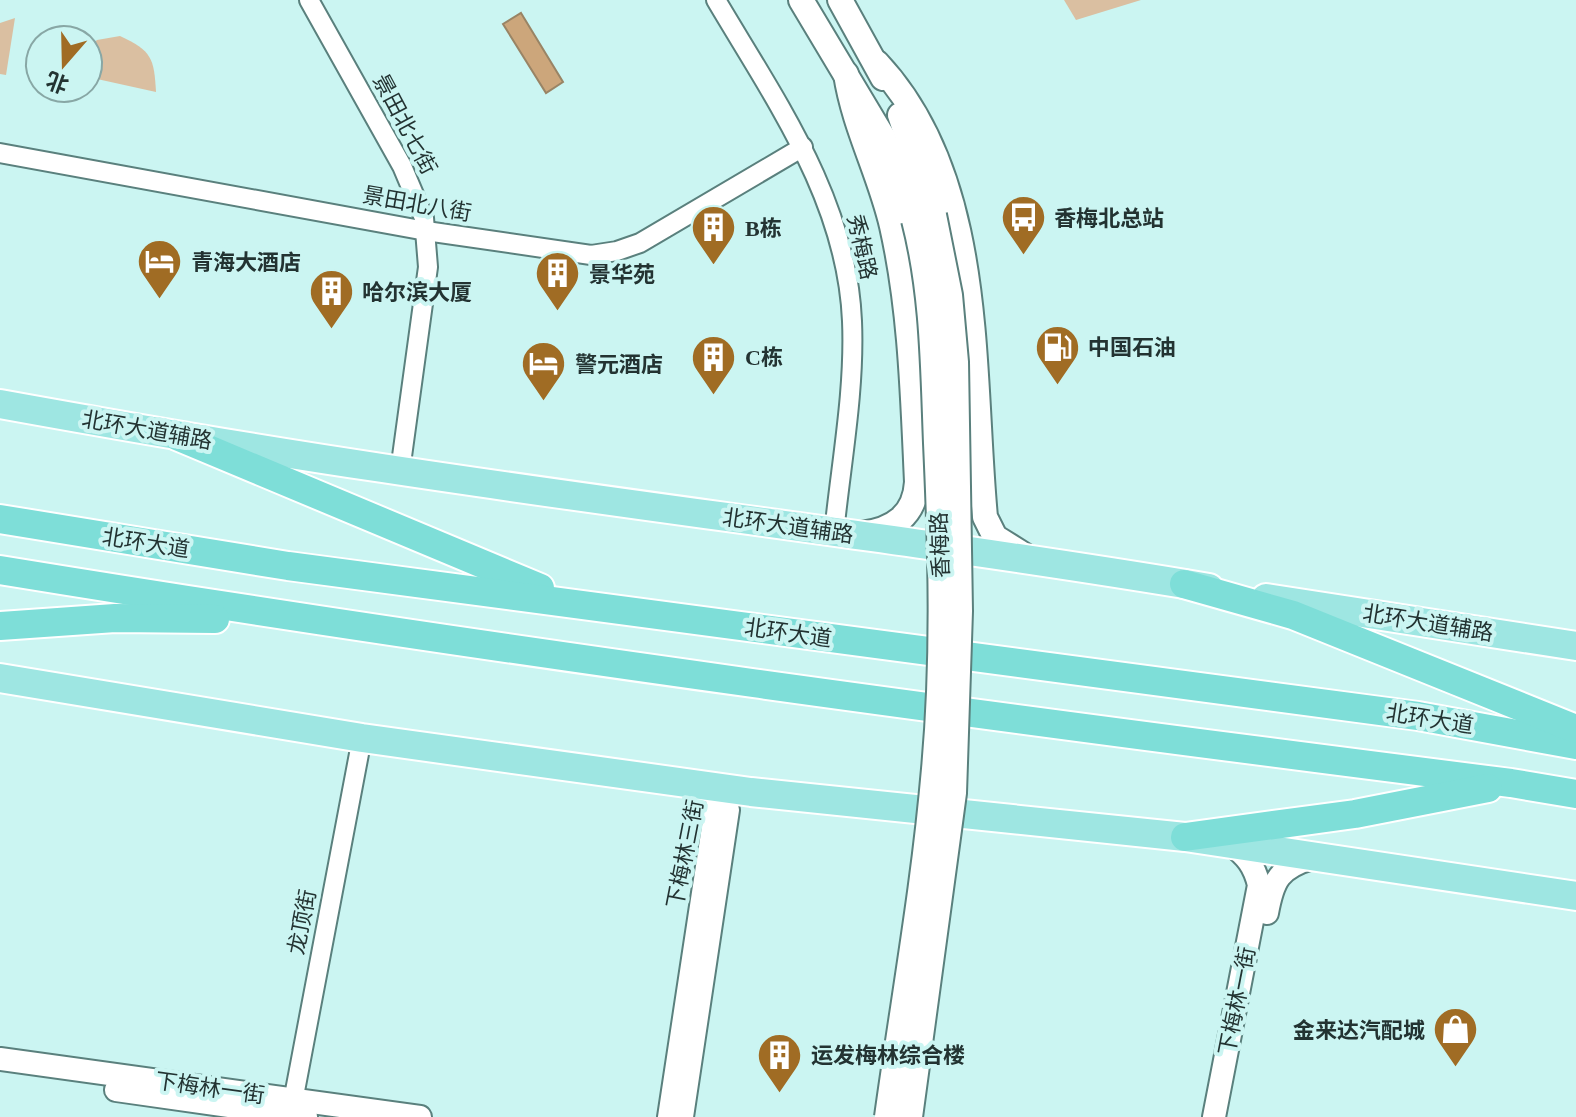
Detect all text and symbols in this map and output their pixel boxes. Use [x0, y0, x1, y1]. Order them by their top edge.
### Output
north arrow [24, 24, 104, 104]
text: 北 [43, 67, 72, 98]
street label: 景田北七街 [368, 70, 442, 178]
street label: 景田北八街 [361, 182, 473, 226]
bus stop icon: 香梅北总站 [999, 194, 1047, 257]
building icon: B栋 [690, 204, 738, 267]
place label: 香梅北总站 [1054, 206, 1164, 231]
street label: 秀梅路 [842, 212, 882, 282]
place label: B栋 [745, 216, 782, 241]
hotel icon: 青海大酒店 [136, 238, 184, 301]
place label: 青海大酒店 [191, 250, 301, 275]
building icon: 景华苑 [534, 250, 582, 313]
place label: 景华苑 [589, 262, 655, 287]
building icon: 哈尔滨大厦 [307, 268, 355, 331]
place label: 哈尔滨大厦 [362, 280, 472, 305]
fuel station icon: 中国石油 [1033, 323, 1081, 386]
building icon: C栋 [690, 333, 738, 396]
place label: 中国石油 [1088, 335, 1176, 360]
hotel icon: 警元酒店 [520, 340, 568, 403]
place label: C栋 [745, 345, 783, 370]
place label: 警元酒店 [575, 352, 663, 377]
street label: 北环大道辅路 [80, 406, 214, 454]
street label: 北环大道辅路 [721, 504, 855, 548]
street label: 香梅路 [926, 512, 954, 578]
street label: 北环大道 [101, 524, 191, 562]
street label: 北环大道辅路 [1361, 600, 1495, 646]
street label: 北环大道 [743, 614, 833, 652]
street label: 北环大道 [1385, 700, 1475, 738]
street label: 下梅林三街 [662, 798, 708, 910]
street label: 龙顶街 [283, 887, 321, 957]
street label: 下梅林一街 [1214, 945, 1260, 1057]
shop icon: 金来达汽配城 [1432, 1006, 1480, 1069]
place label: 金来达汽配城 [1293, 1018, 1425, 1043]
building icon: 运发梅林综合楼 [756, 1031, 804, 1094]
place label: 运发梅林综合楼 [811, 1043, 965, 1068]
street label: 下梅林一街 [154, 1068, 266, 1108]

